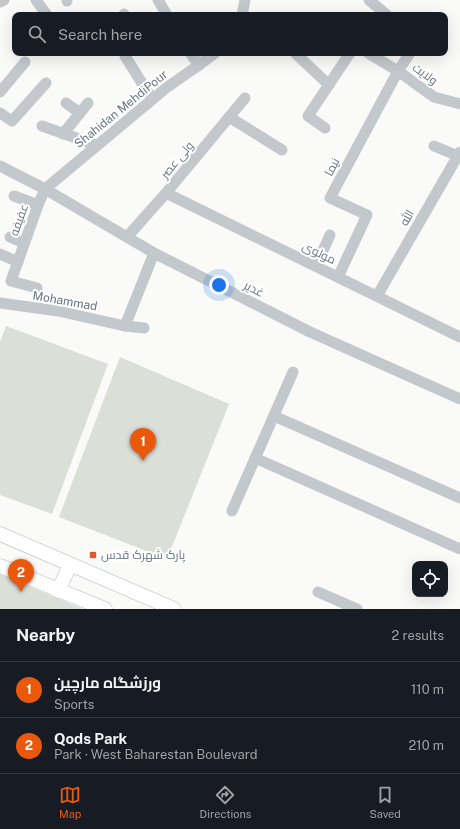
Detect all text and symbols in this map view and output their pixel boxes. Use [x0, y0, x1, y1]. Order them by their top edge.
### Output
search box [12, 12, 448, 56]
icon: search [26, 23, 48, 45]
text: Search here [58, 26, 142, 43]
street label: ولایت [410, 60, 440, 88]
street label: Shahidan MehdiPour [72, 67, 171, 151]
street label: ولی عصر [157, 139, 196, 182]
street label: نیما [322, 156, 342, 178]
street label: عفیفه [7, 202, 31, 238]
street label: الله [396, 207, 417, 228]
street label: مولوی [300, 239, 338, 267]
your location [209, 275, 229, 295]
street label: غدیر [241, 278, 266, 300]
street label: Mohammad [32, 288, 98, 314]
pin: 1 [130, 428, 156, 461]
place label: پارک شهرک قدس [101, 548, 186, 564]
marker: پارک شهرک قدس [88, 550, 98, 560]
pin: 2 [8, 559, 34, 592]
map controls [412, 561, 448, 597]
button: locate [412, 561, 448, 597]
text: Nearby [16, 625, 75, 645]
text: 2 results [392, 628, 444, 643]
text: ورزشگاه مارچین [54, 674, 161, 691]
text: 1 [26, 682, 32, 697]
text: 110 m [411, 682, 444, 697]
text: Sports [54, 697, 94, 712]
text: Qods Park [54, 730, 127, 747]
text: 2 [25, 738, 33, 753]
text: 210 m [409, 738, 444, 753]
text: Park · West Baharestan Boulevard [54, 747, 257, 762]
tab: Map [59, 784, 81, 820]
tab: Directions [200, 784, 251, 820]
tab: Saved [369, 784, 401, 820]

